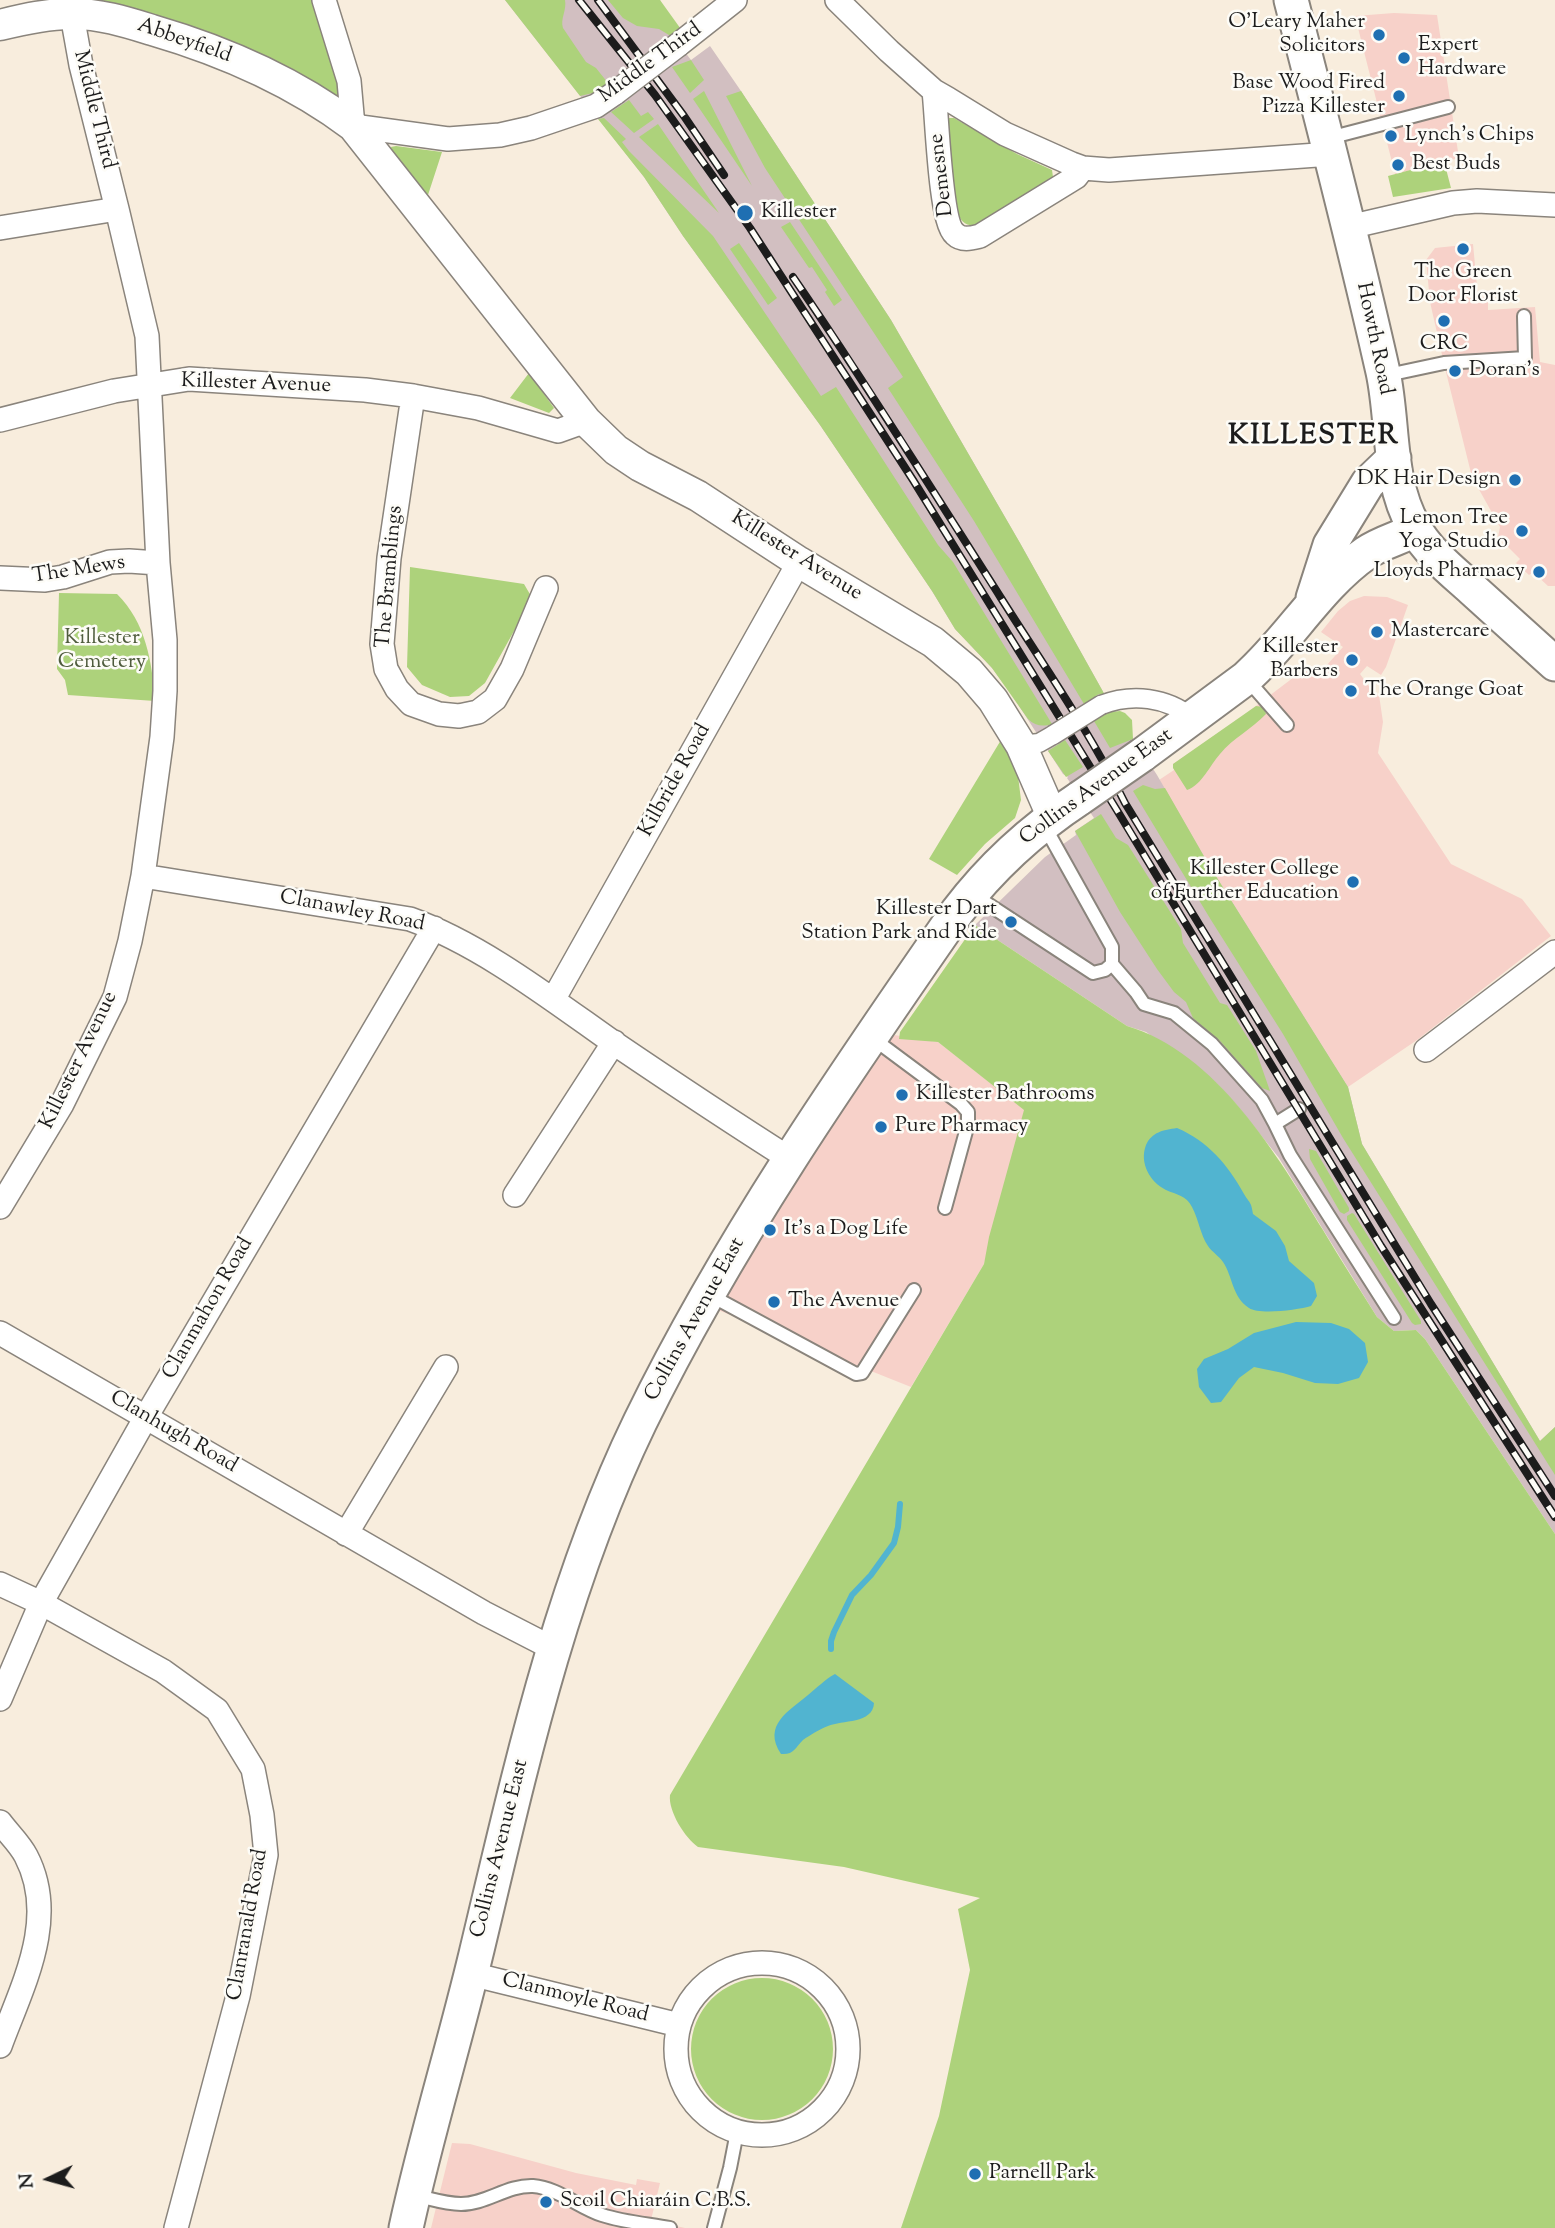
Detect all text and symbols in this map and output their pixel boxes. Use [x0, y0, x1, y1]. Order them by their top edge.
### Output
place label: O'Leary Maher Solicitors [1228, 10, 1365, 60]
street label: Abbeyfield [134, 14, 234, 70]
street label: Middle Third [595, 18, 707, 110]
marker: O'Leary Maher Solicitors [1371, 27, 1387, 43]
place label: Expert Hardware [1418, 33, 1506, 83]
street label: Middle Third [66, 48, 120, 172]
marker: Expert Hardware [1396, 50, 1412, 66]
place label: Base Wood Fired Pizza Killester [1232, 71, 1385, 121]
marker: Base Wood Fired Pizza Killester [1391, 88, 1407, 104]
place label: Lynch's Chips [1405, 123, 1534, 149]
marker: Lynch's Chips [1383, 128, 1399, 144]
street label: Demesne [925, 132, 961, 218]
place label: Best Buds [1412, 152, 1500, 178]
marker: Best Buds [1390, 157, 1406, 173]
place label: Killester [761, 200, 837, 226]
marker: Killester [735, 203, 755, 223]
marker: The Green Door Florist [1455, 241, 1471, 257]
place label: The Green Door Florist [1408, 260, 1518, 310]
street label: Howth Road [1349, 280, 1397, 398]
marker: CRC [1436, 313, 1452, 329]
place label: CRC [1420, 332, 1468, 358]
place label: Doran's [1469, 358, 1540, 384]
marker: Doran's [1447, 363, 1463, 379]
street label: Killester Avenue [181, 370, 331, 400]
district label: KILLESTER [1229, 421, 1399, 455]
place label: DK Hair Design [1357, 467, 1501, 493]
marker: DK Hair Design [1507, 472, 1523, 488]
street label: The Bramblings [372, 505, 410, 649]
place label: Lemon Tree Yoga Studio [1398, 506, 1508, 556]
street label: Killester Avenue [726, 507, 866, 607]
marker: Lemon Tree Yoga Studio [1514, 523, 1530, 539]
street label: The Mews [31, 551, 127, 591]
place label: Lloyds Pharmacy [1374, 559, 1525, 585]
marker: Lloyds Pharmacy [1531, 564, 1547, 580]
place label: Mastercare [1391, 619, 1490, 645]
marker: Mastercare [1369, 624, 1385, 640]
park label: Killester Cemetery [58, 626, 146, 676]
place label: Killester Barbers [1262, 635, 1338, 685]
marker: Killester Barbers [1344, 652, 1360, 668]
place label: The Orange Goat [1365, 678, 1524, 704]
marker: The Orange Goat [1343, 683, 1359, 699]
street label: Kilbride Road [635, 720, 717, 842]
street label: Collins Avenue East [1016, 724, 1178, 852]
place label: Killester College of Further Education [1151, 857, 1339, 907]
marker: Killester College of Further Education [1345, 874, 1361, 890]
street label: Clanawley Road [277, 886, 427, 938]
place label: Killester Dart Station Park and Ride [801, 897, 997, 947]
marker: Killester Dart Station Park and Ride [1003, 914, 1019, 930]
street label: Killester Avenue [36, 988, 124, 1134]
place label: Killester Bathrooms [916, 1082, 1094, 1108]
marker: Killester Bathrooms [894, 1087, 910, 1103]
place label: Pure Pharmacy [895, 1114, 1028, 1140]
marker: Pure Pharmacy [873, 1119, 889, 1135]
place label: It’s a Dog Life [784, 1217, 908, 1243]
marker: It’s a Dog Life [762, 1222, 778, 1238]
street label: Clanmahon Road [158, 1234, 260, 1384]
street label: Collins Avenue East [641, 1234, 751, 1406]
place label: The Avenue [788, 1289, 899, 1315]
marker: The Avenue [766, 1294, 782, 1310]
street label: Clanhugh Road [105, 1386, 241, 1480]
street label: Collins Avenue East [467, 1757, 535, 1941]
street label: Clanranald Road [223, 1847, 275, 2003]
street label: Clanmoyle Road [499, 1969, 651, 2029]
north arrow [14, 2144, 84, 2214]
place label: Parnell Park [989, 2161, 1096, 2187]
marker: Parnell Park [967, 2166, 983, 2182]
text: N [13, 2172, 42, 2190]
place label: Scoil Chiaráin C.B.S. [560, 2189, 751, 2215]
marker: Scoil Chiaráin C.B.S. [538, 2194, 554, 2210]

